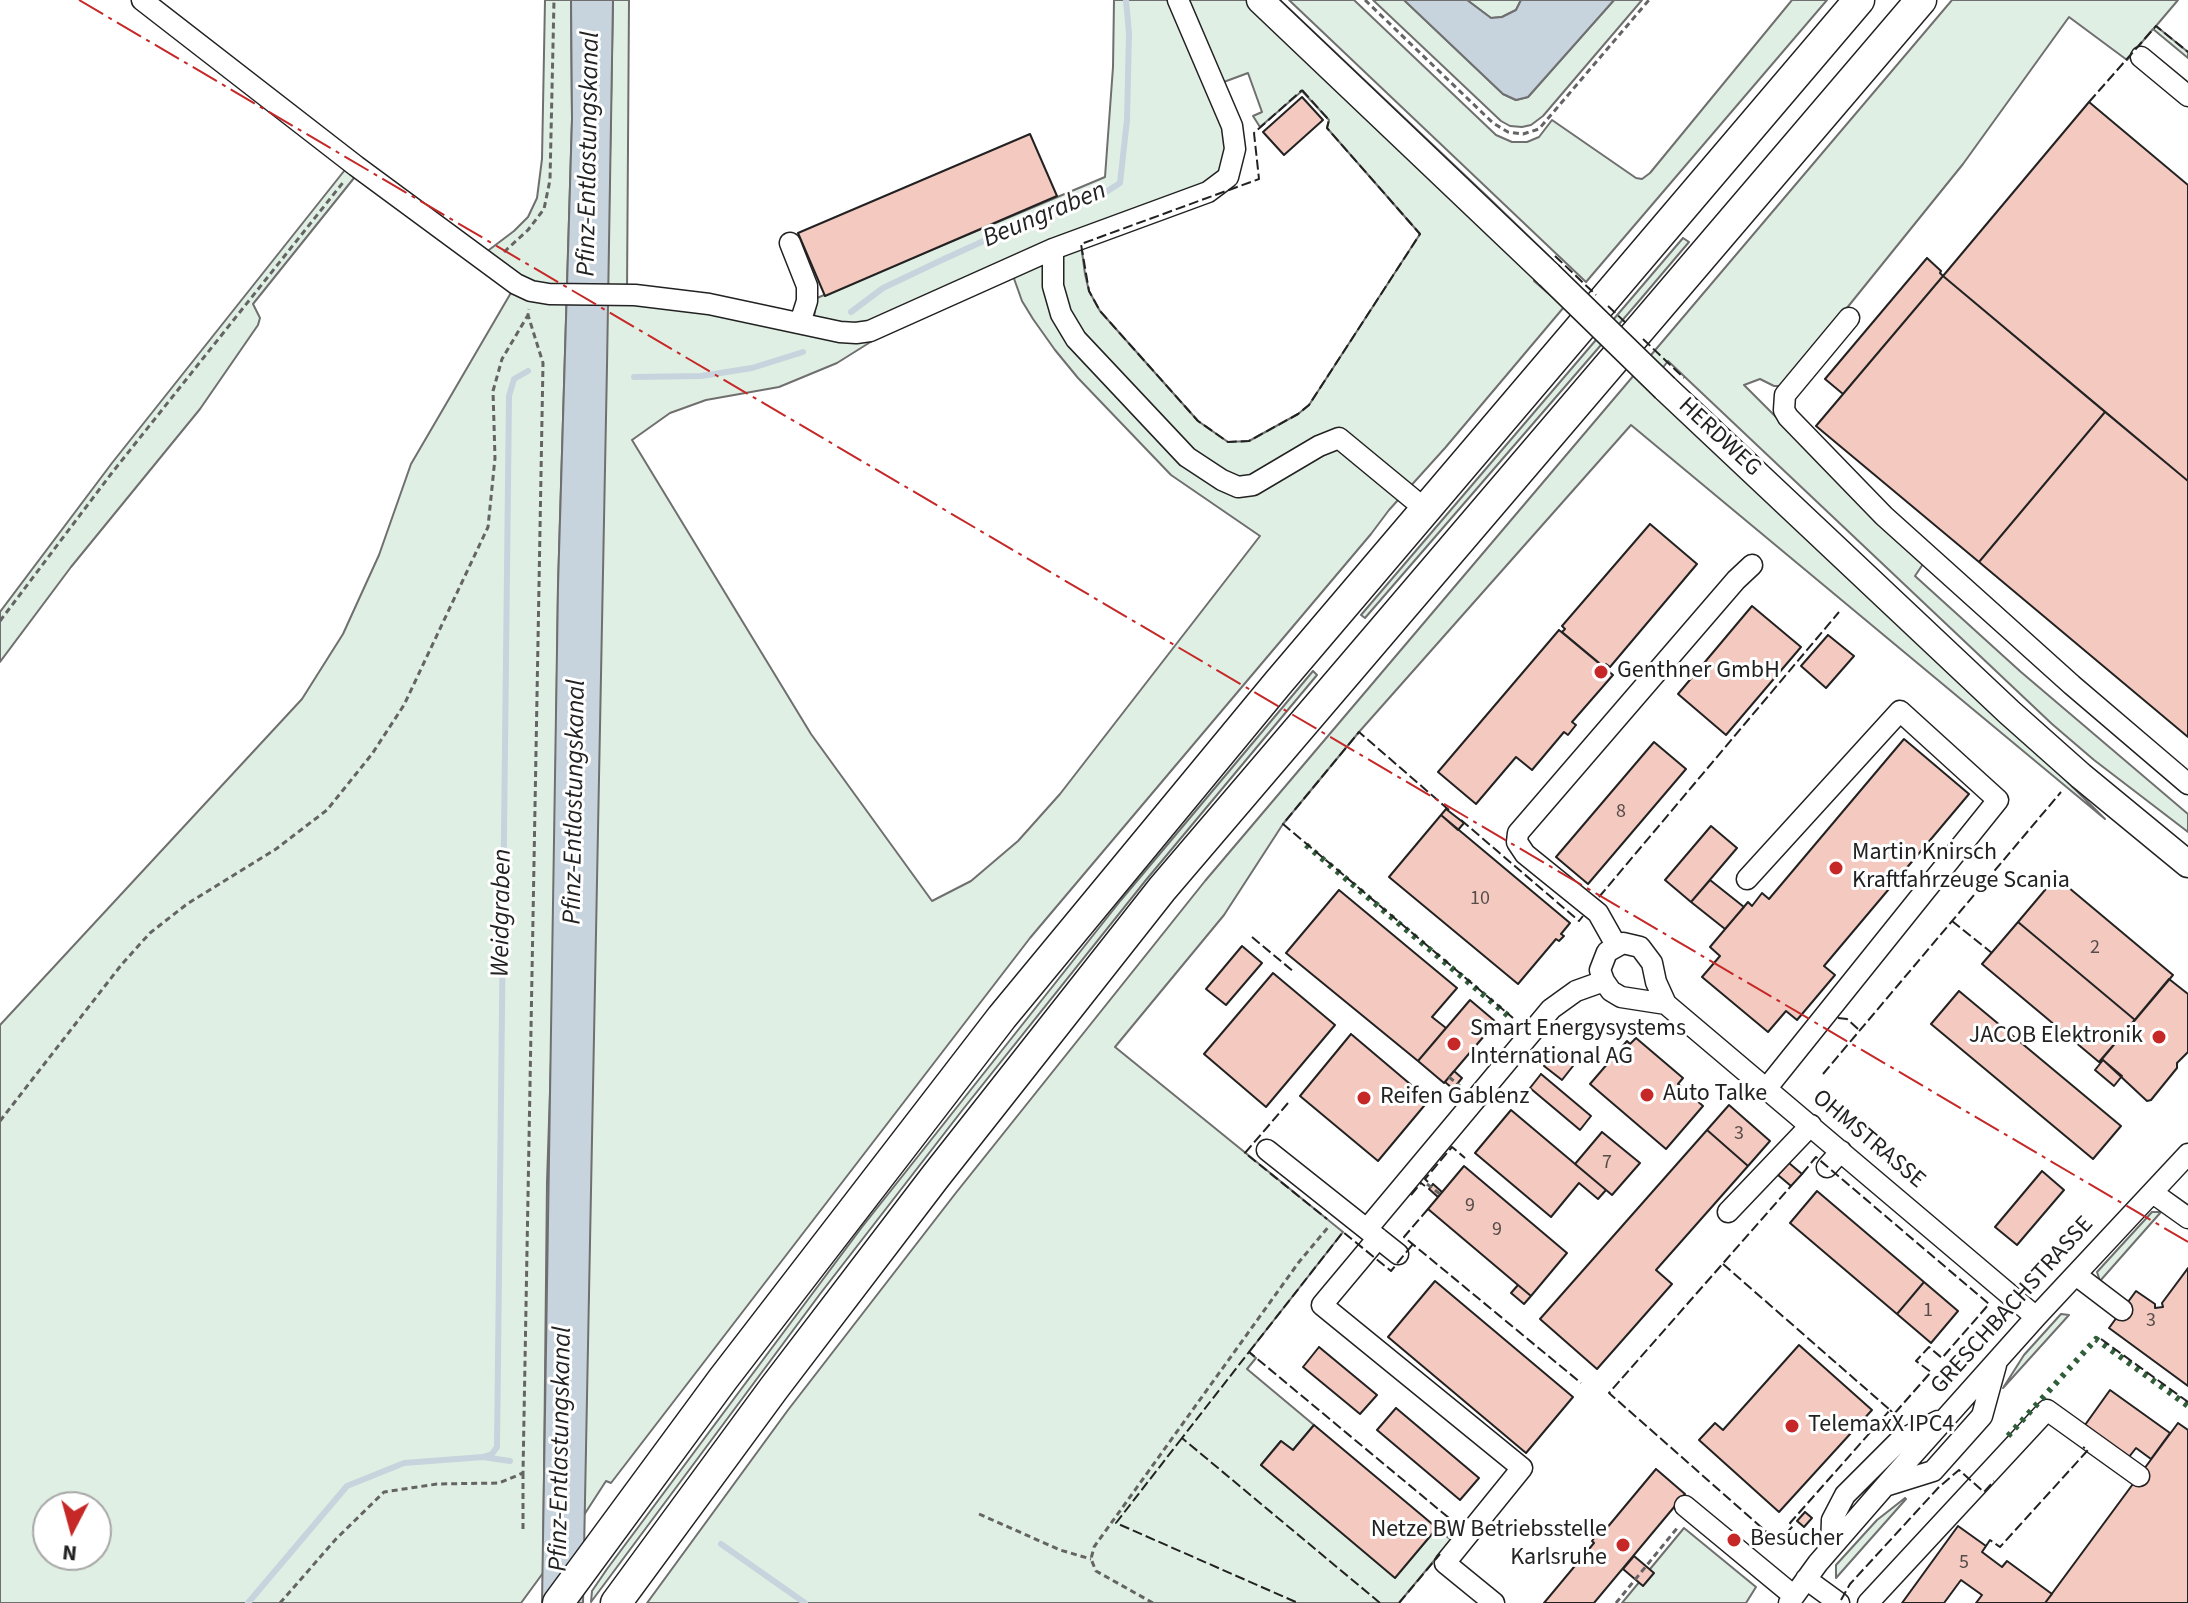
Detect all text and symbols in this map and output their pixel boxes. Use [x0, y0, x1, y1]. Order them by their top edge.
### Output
water label: Pfinz-Entlastungskanal [572, 31, 608, 277]
water label: Beungraben [979, 176, 1111, 256]
street label: HERDWEG [1672, 392, 1766, 484]
place label: Genthner GmbH [1617, 658, 1780, 686]
marker: Genthner GmbH [1592, 663, 1610, 681]
water label: Pfinz-Entlastungskanal [558, 679, 594, 925]
house number: 8 [1616, 801, 1626, 825]
place label: Martin Knirsch Kraftfahrzeuge Scania [1852, 840, 2070, 896]
water label: Weidgraben [486, 849, 520, 977]
marker: Martin Knirsch Kraftfahrzeuge Scania [1827, 859, 1845, 877]
house number: 10 [1470, 888, 1490, 912]
house number: 2 [2090, 937, 2100, 961]
place label: Smart Energysystems International AG [1470, 1016, 1686, 1072]
place label: JACOB Elektronik [1969, 1023, 2143, 1051]
marker: JACOB Elektronik [2150, 1028, 2168, 1046]
marker: Smart Energysystems International AG [1445, 1035, 1463, 1053]
place label: Auto Talke [1663, 1081, 1767, 1109]
place label: Reifen Gablenz [1380, 1084, 1529, 1112]
street label: OHMSTRASSE [1806, 1084, 1930, 1196]
marker: Auto Talke [1638, 1086, 1656, 1104]
marker: Reifen Gablenz [1355, 1089, 1373, 1107]
house number: 3 [1734, 1123, 1744, 1147]
house number: 7 [1602, 1152, 1612, 1176]
house number: 9 [1465, 1195, 1475, 1219]
street label: GRESCHBACHSTRASSE [1926, 1211, 2100, 1401]
house number: 9 [1492, 1219, 1502, 1243]
house number: 1 [1923, 1300, 1933, 1324]
house number: 3 [2146, 1310, 2156, 1334]
water label: Pfinz-Entlastungskanal [544, 1326, 580, 1572]
place label: TelemaxX IPC4 [1808, 1412, 1954, 1440]
marker: TelemaxX IPC4 [1783, 1417, 1801, 1435]
north arrow [32, 1491, 112, 1571]
place label: Netze BW Betriebsstelle Karlsruhe [1371, 1517, 1607, 1573]
place label: Besucher [1750, 1526, 1843, 1554]
marker: Besucher [1725, 1531, 1743, 1549]
text: N [61, 1536, 79, 1570]
marker: Netze BW Betriebsstelle Karlsruhe [1614, 1536, 1632, 1554]
house number: 5 [1959, 1552, 1969, 1576]

